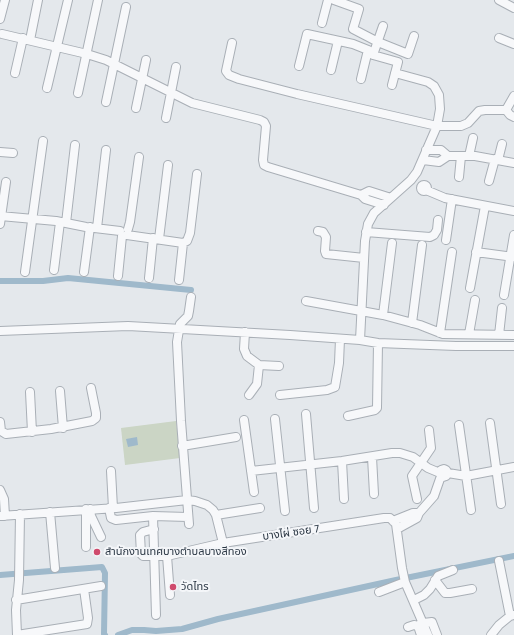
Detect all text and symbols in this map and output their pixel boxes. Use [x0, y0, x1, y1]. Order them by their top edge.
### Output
street label: บางไผ่ ซอย 7 [262, 522, 320, 544]
place label: สำนักงานเทศบางตำบลบางสีทอง [105, 545, 247, 559]
marker: สำนักงานเทศบางตำบลบางสีทอง [92, 547, 102, 557]
place label: วัดไทร [181, 580, 209, 594]
marker: วัดไทร [168, 582, 178, 592]

